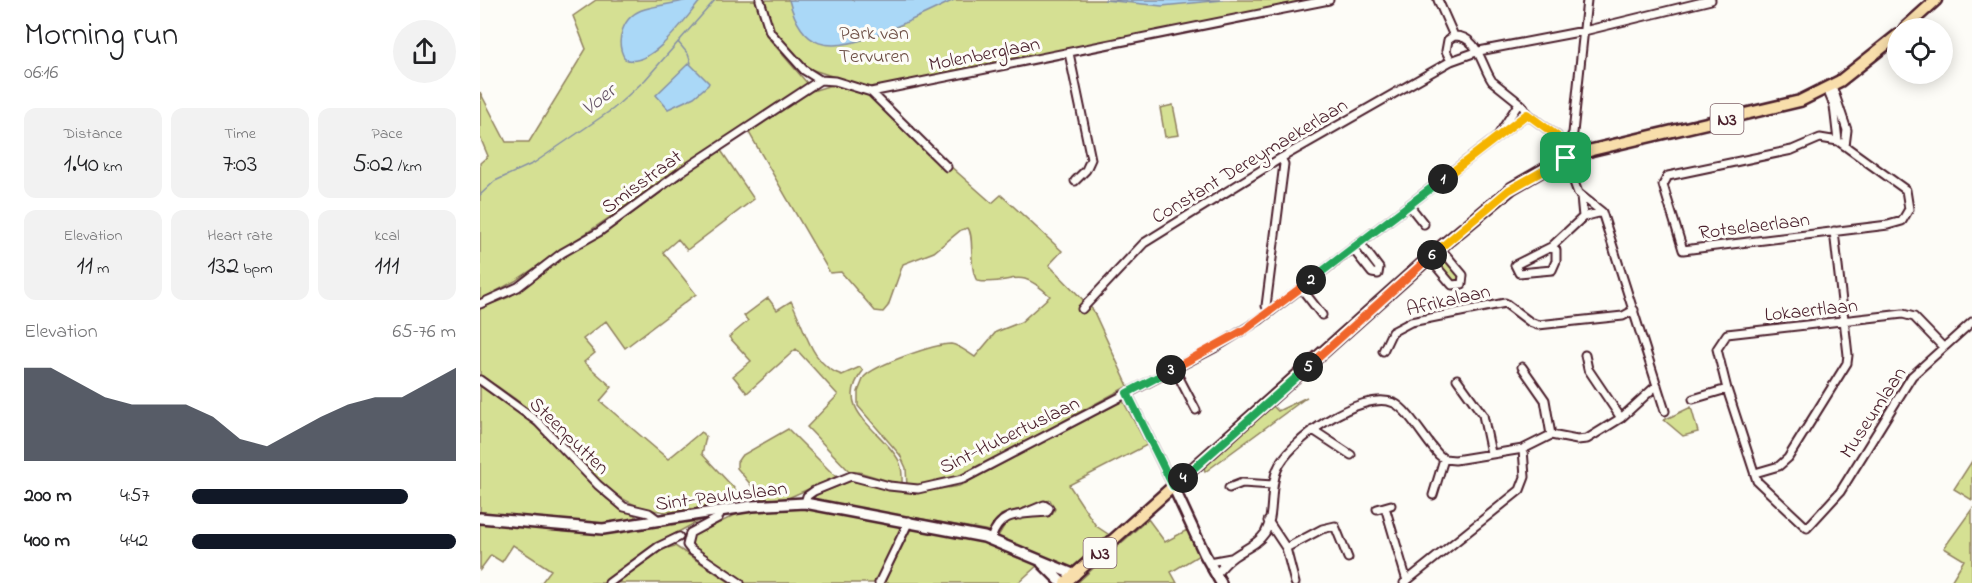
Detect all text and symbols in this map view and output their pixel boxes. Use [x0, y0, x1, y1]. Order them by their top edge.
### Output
text: Morning run [24, 12, 178, 60]
map controls [1887, 18, 1953, 84]
button: locate [1887, 18, 1953, 84]
button: share [393, 20, 456, 83]
park label: Park van Tervuren [839, 20, 910, 72]
street label: Molenberglaan [926, 30, 1043, 81]
text: 06:16 [24, 59, 58, 88]
water label: Voer [576, 76, 625, 124]
street label: Constant Dereymaekerlaan [1147, 92, 1354, 232]
road number: N3 [1710, 104, 1744, 134]
text: Distance [64, 122, 122, 146]
text: Time [224, 122, 256, 146]
text: Pace [371, 122, 403, 146]
pin [1540, 132, 1591, 183]
icon: arrive [1549, 141, 1582, 174]
street label: Smisstraat [596, 144, 689, 222]
text: 1.40 [64, 146, 99, 184]
text: 7:03 [223, 146, 257, 184]
text: 5:02 [352, 146, 393, 184]
text: km [99, 155, 122, 179]
text: /km [393, 155, 422, 179]
pin: 1 [1428, 164, 1458, 194]
text: 1 [1440, 167, 1446, 191]
street label: Rotselaerlaan [1697, 206, 1812, 249]
text: Elevation [64, 224, 122, 248]
text: Heart rate [207, 224, 273, 248]
text: kcal [374, 224, 400, 248]
pin: 6 [1417, 240, 1447, 270]
text: 6 [1428, 243, 1436, 267]
text: 11 [77, 248, 93, 286]
text: 132 [207, 248, 239, 286]
text: 111 [375, 248, 399, 286]
text: m [93, 257, 109, 281]
text: bpm [239, 257, 273, 281]
pin: 2 [1296, 265, 1326, 295]
text: 2 [1307, 268, 1315, 292]
street label: Afrikalaan [1404, 278, 1493, 325]
street label: Lokaertlaan [1763, 292, 1859, 331]
text: Elevation [24, 318, 98, 347]
text: 65–76 m [392, 318, 456, 347]
pin: 5 [1293, 352, 1323, 382]
pin: 3 [1156, 355, 1186, 385]
text: 5 [1303, 355, 1313, 379]
text: 3 [1168, 358, 1174, 382]
street label: Museumlaan [1834, 362, 1915, 465]
street label: Sint-Hubertuslaan [935, 390, 1085, 483]
street label: Steenputten [522, 391, 615, 483]
pin: 4 [1168, 463, 1198, 493]
text: 4 [1180, 466, 1186, 490]
street label: Sint-Pauluslaan [654, 475, 789, 520]
text: 200 m [24, 482, 72, 511]
text: 4:57 [120, 482, 150, 511]
text: 400 m [24, 527, 70, 556]
text: 4:42 [120, 527, 148, 556]
road number: N3 [1084, 538, 1116, 568]

